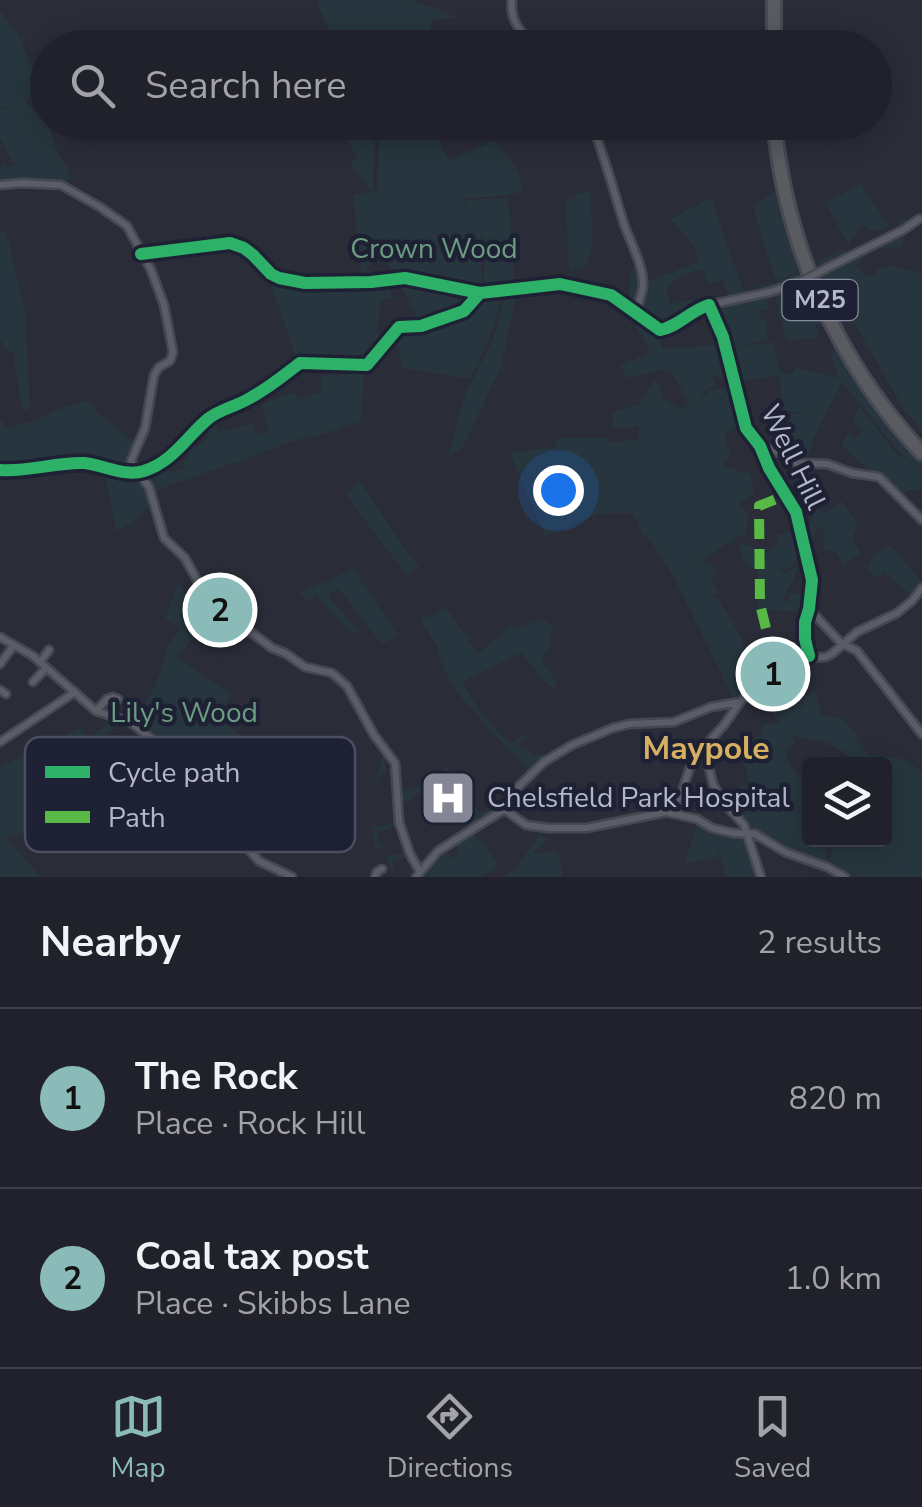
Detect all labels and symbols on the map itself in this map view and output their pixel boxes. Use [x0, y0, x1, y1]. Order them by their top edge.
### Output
park label: Crown Wood [350, 230, 518, 268]
road number: M25 [782, 280, 858, 320]
street label: Well Hill [751, 398, 835, 516]
your location [533, 465, 584, 516]
pin: 2 [188, 572, 252, 648]
pin: 1 [740, 636, 806, 712]
park label: Lily's Wood [110, 694, 258, 732]
district label: Maypole [643, 727, 769, 770]
legend [25, 737, 355, 852]
text: Cycle path [108, 754, 240, 792]
hospital icon: Chelsfield Park Hospital [418, 768, 478, 828]
place label: Chelsfield Park Hospital [487, 779, 790, 817]
text: Path [108, 799, 166, 837]

